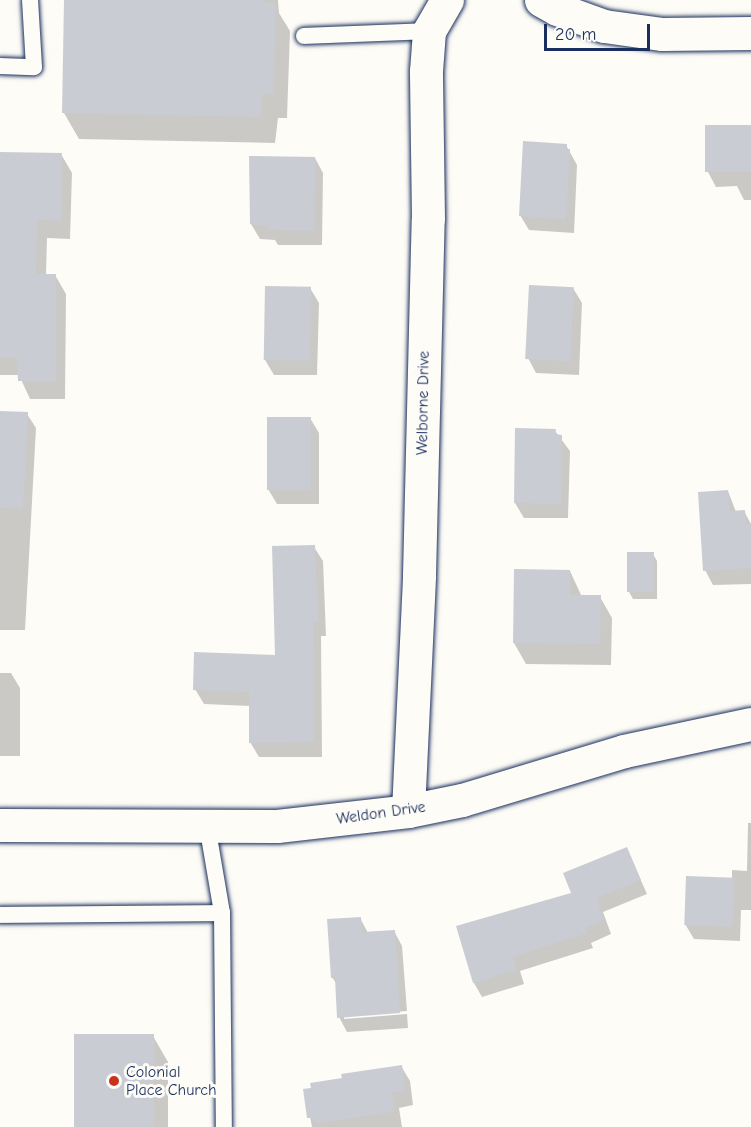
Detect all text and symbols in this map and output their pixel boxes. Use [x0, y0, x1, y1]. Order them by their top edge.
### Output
scale bar [547, 12, 654, 50]
text: 20 m [555, 24, 596, 45]
street label: Welborne Drive [412, 351, 434, 455]
street label: Weldon Drive [335, 797, 427, 829]
place label: Colonial Place Church [126, 1062, 217, 1100]
marker: Colonial Place Church [107, 1074, 121, 1088]

